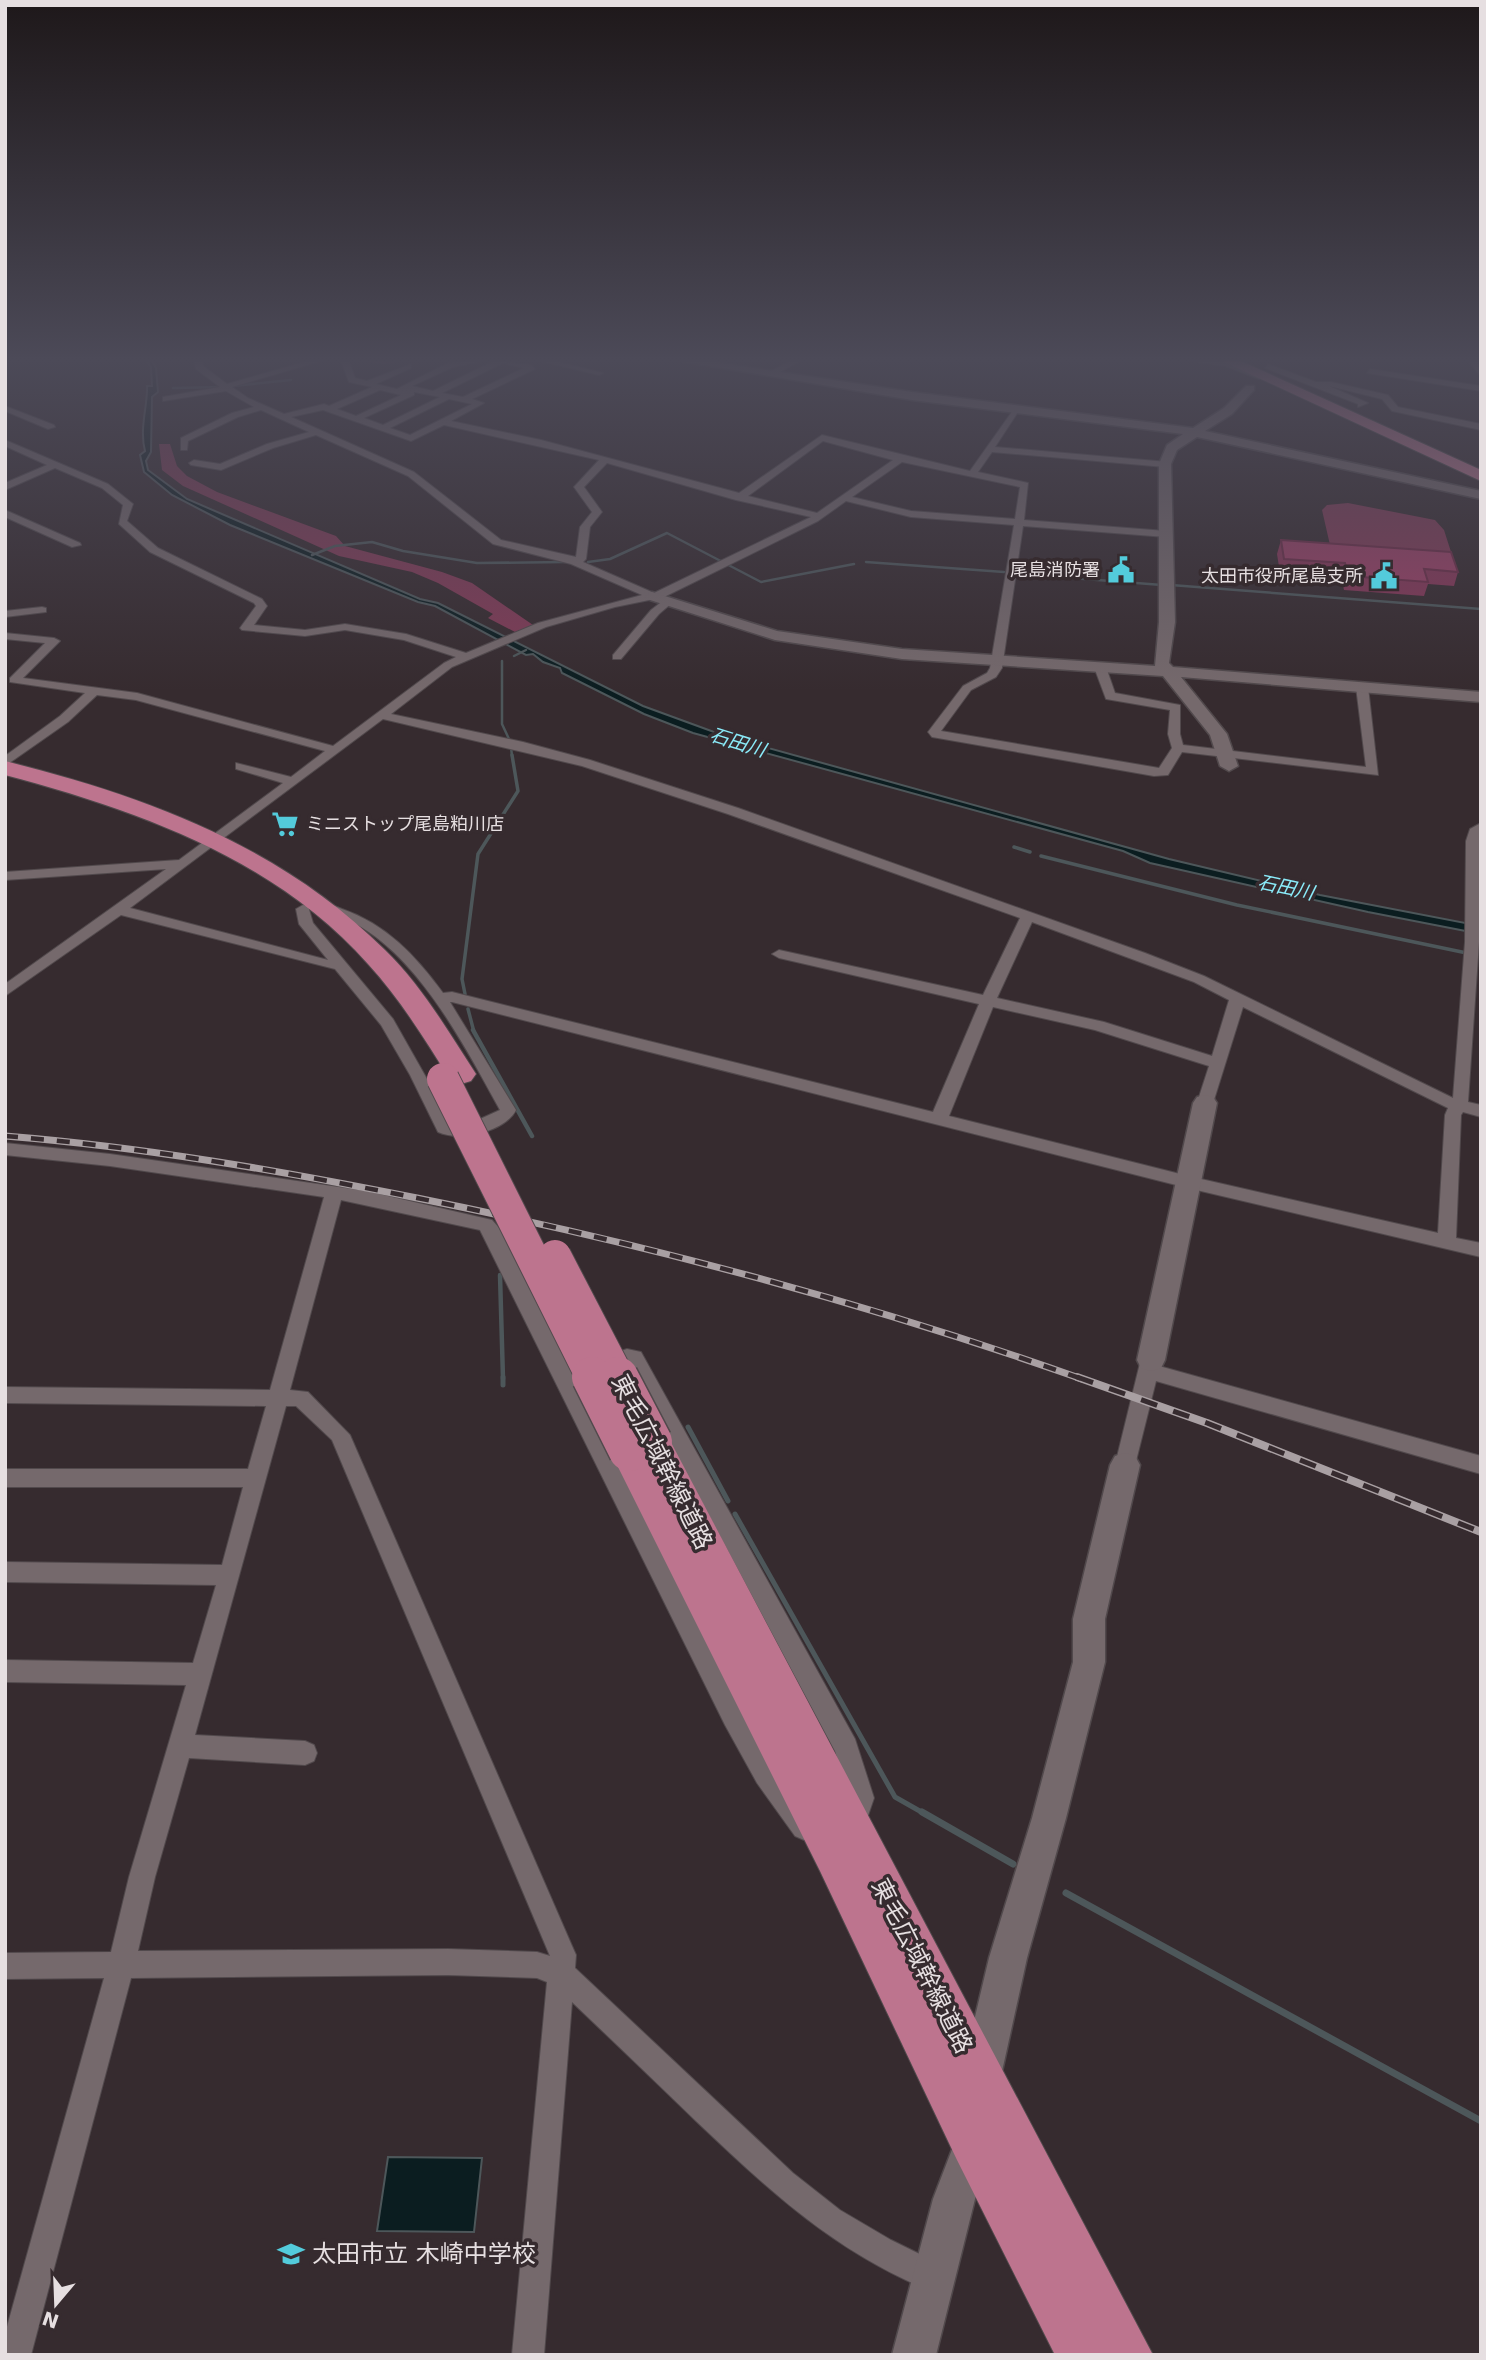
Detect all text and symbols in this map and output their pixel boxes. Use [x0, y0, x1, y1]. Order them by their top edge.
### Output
public building icon: 尾島消防署 [1106, 555, 1136, 585]
place label: 尾島消防署 [1010, 559, 1100, 580]
public building icon: 太田市役所尾島支所 [1369, 561, 1399, 591]
place label: 太田市役所尾島支所 [1201, 565, 1363, 586]
water label: 石田川 [708, 723, 770, 761]
supermarket icon: ミニストップ尾島粕川店 [270, 809, 300, 839]
place label: ミニストップ尾島粕川店 [306, 813, 504, 834]
water label: 石田川 [1256, 870, 1318, 904]
street label: 東毛広域幹線道路 [606, 1370, 718, 1554]
street label: 東毛広域幹線道路 [866, 1874, 978, 2058]
school or university icon: 太田市立 木崎中学校 [276, 2239, 306, 2269]
place label: 太田市立 木崎中学校 [312, 2240, 536, 2268]
north arrow [21, 2269, 91, 2339]
text: N [39, 2307, 62, 2333]

